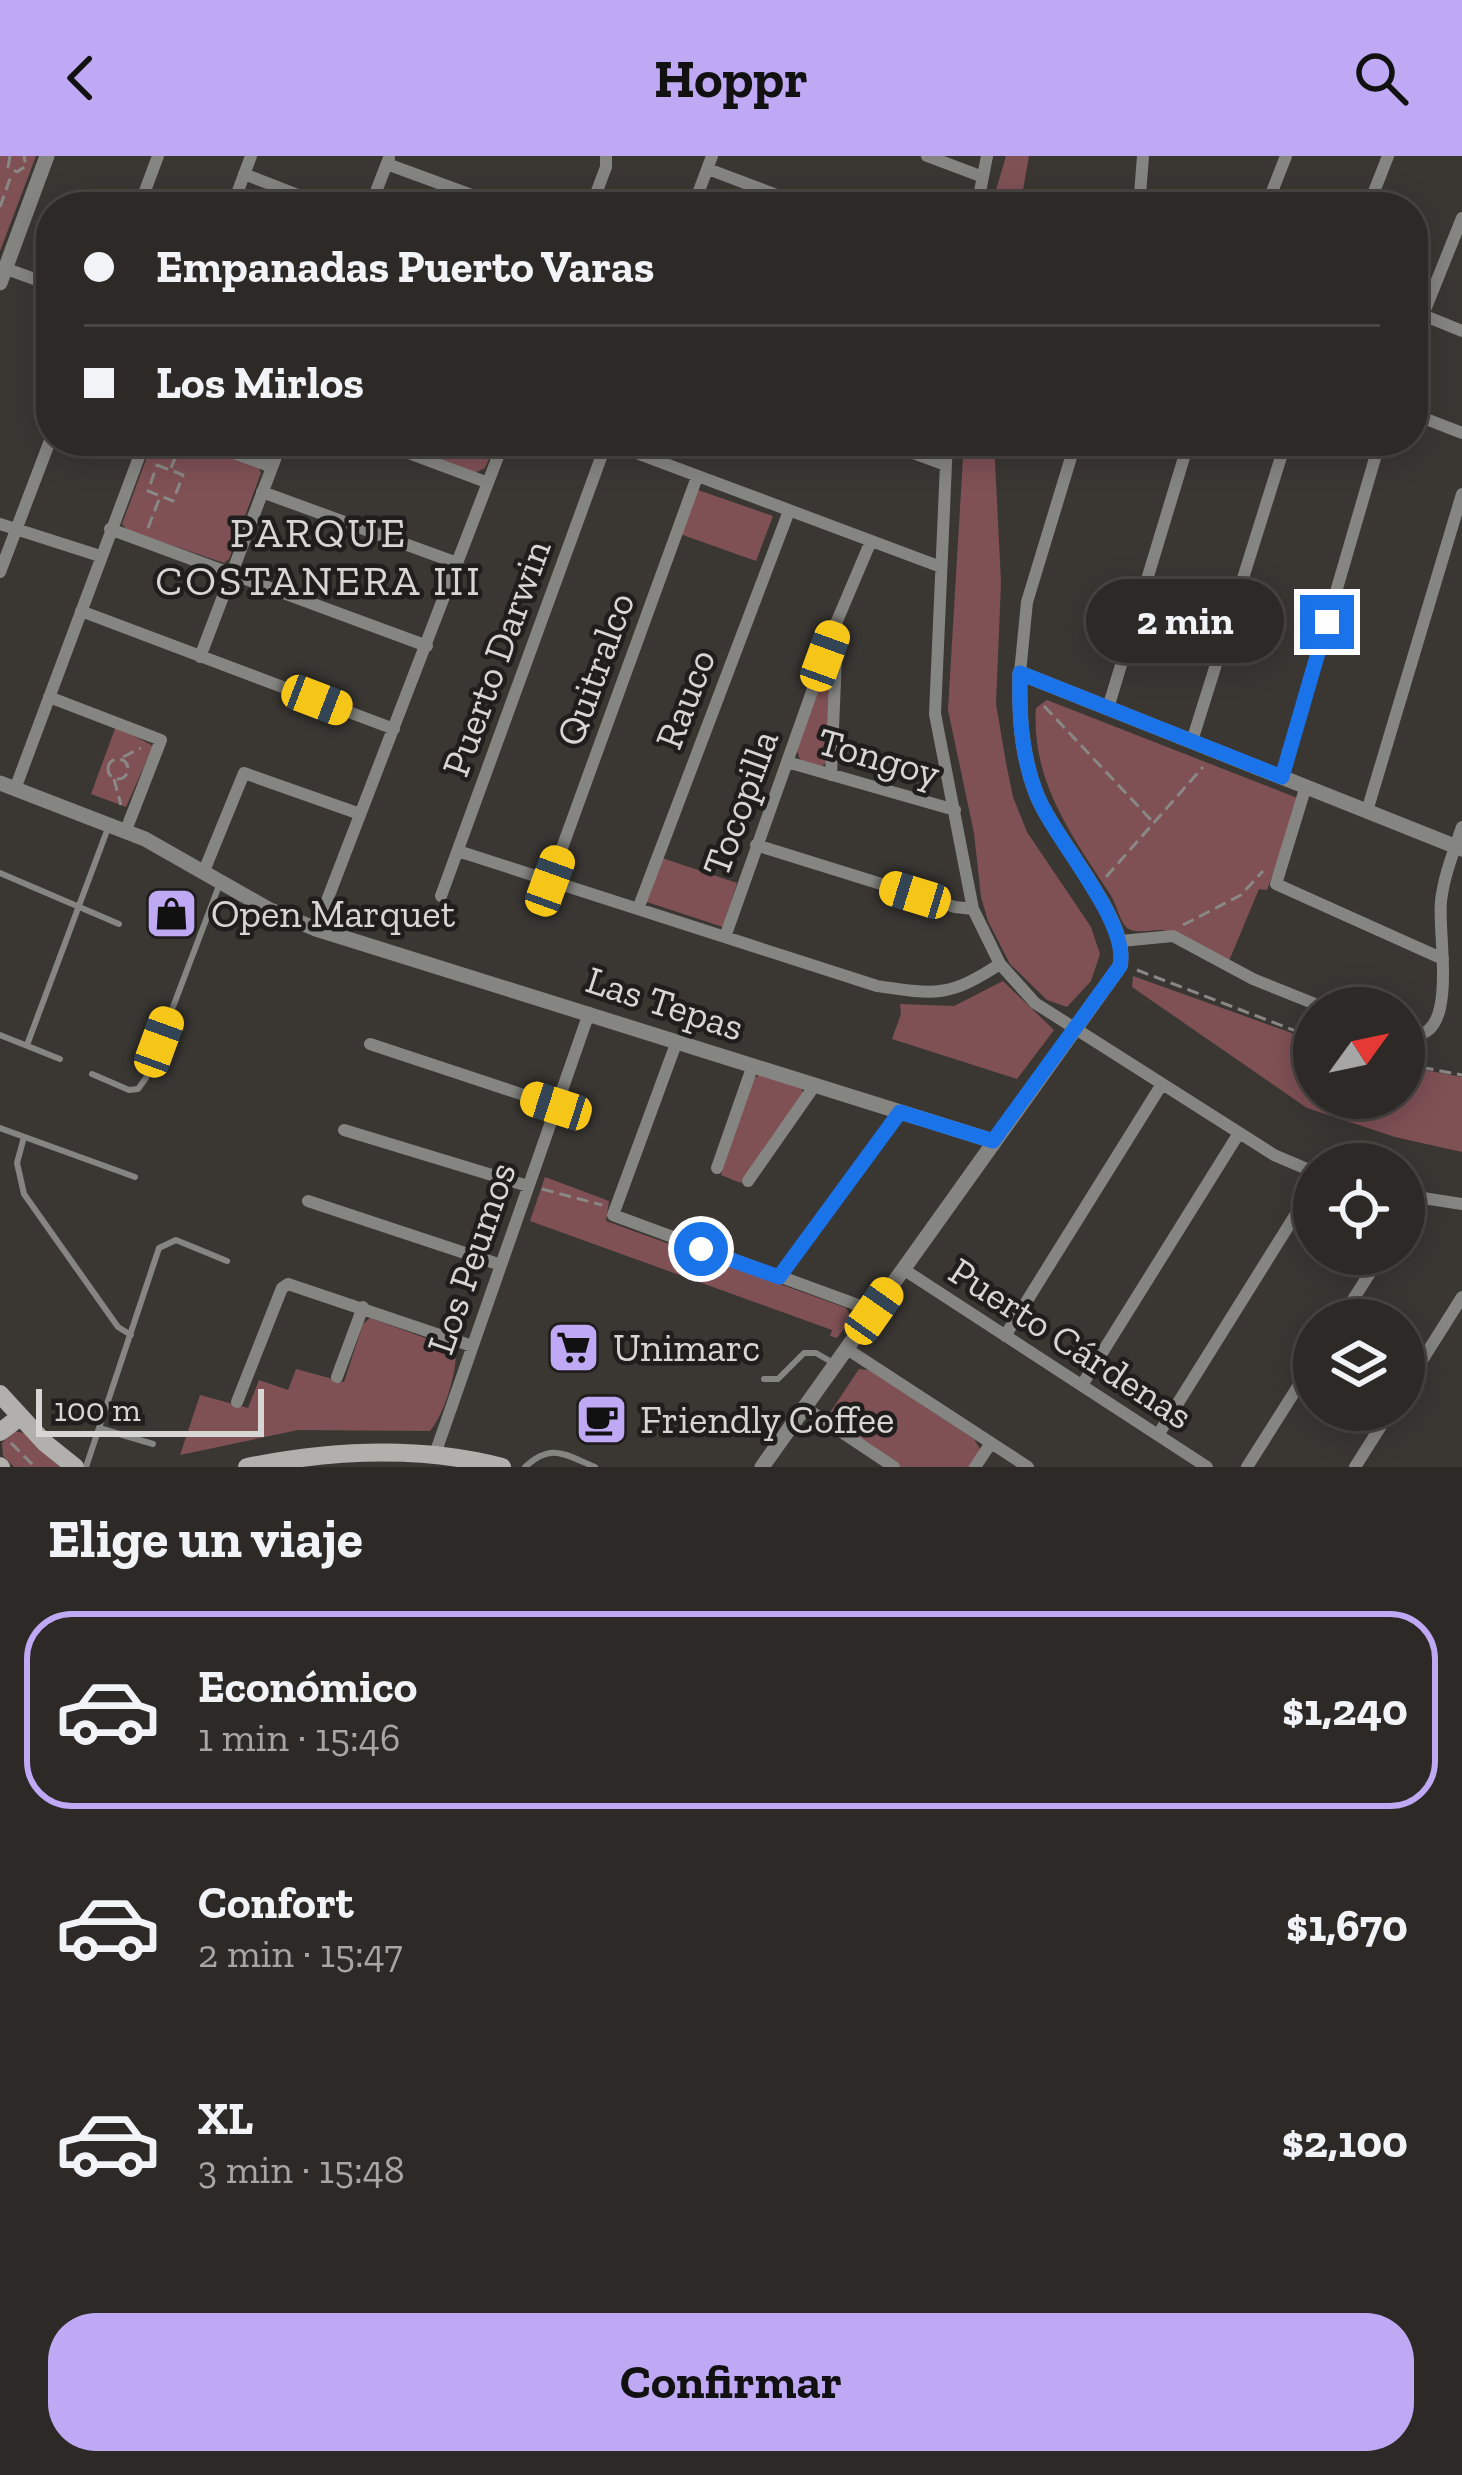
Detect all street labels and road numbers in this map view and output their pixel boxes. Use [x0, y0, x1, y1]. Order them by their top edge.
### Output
street label: Puerto Darwin [432, 533, 560, 783]
street label: Quitralco [546, 586, 644, 752]
street label: Rauco [645, 643, 725, 755]
street label: Tongoy [813, 717, 946, 797]
street label: Tocopilla [692, 724, 788, 882]
street label: Las Tepas [580, 956, 750, 1050]
street label: Los Peumos [416, 1156, 526, 1360]
street label: Puerto Cárdenas [940, 1247, 1202, 1439]

